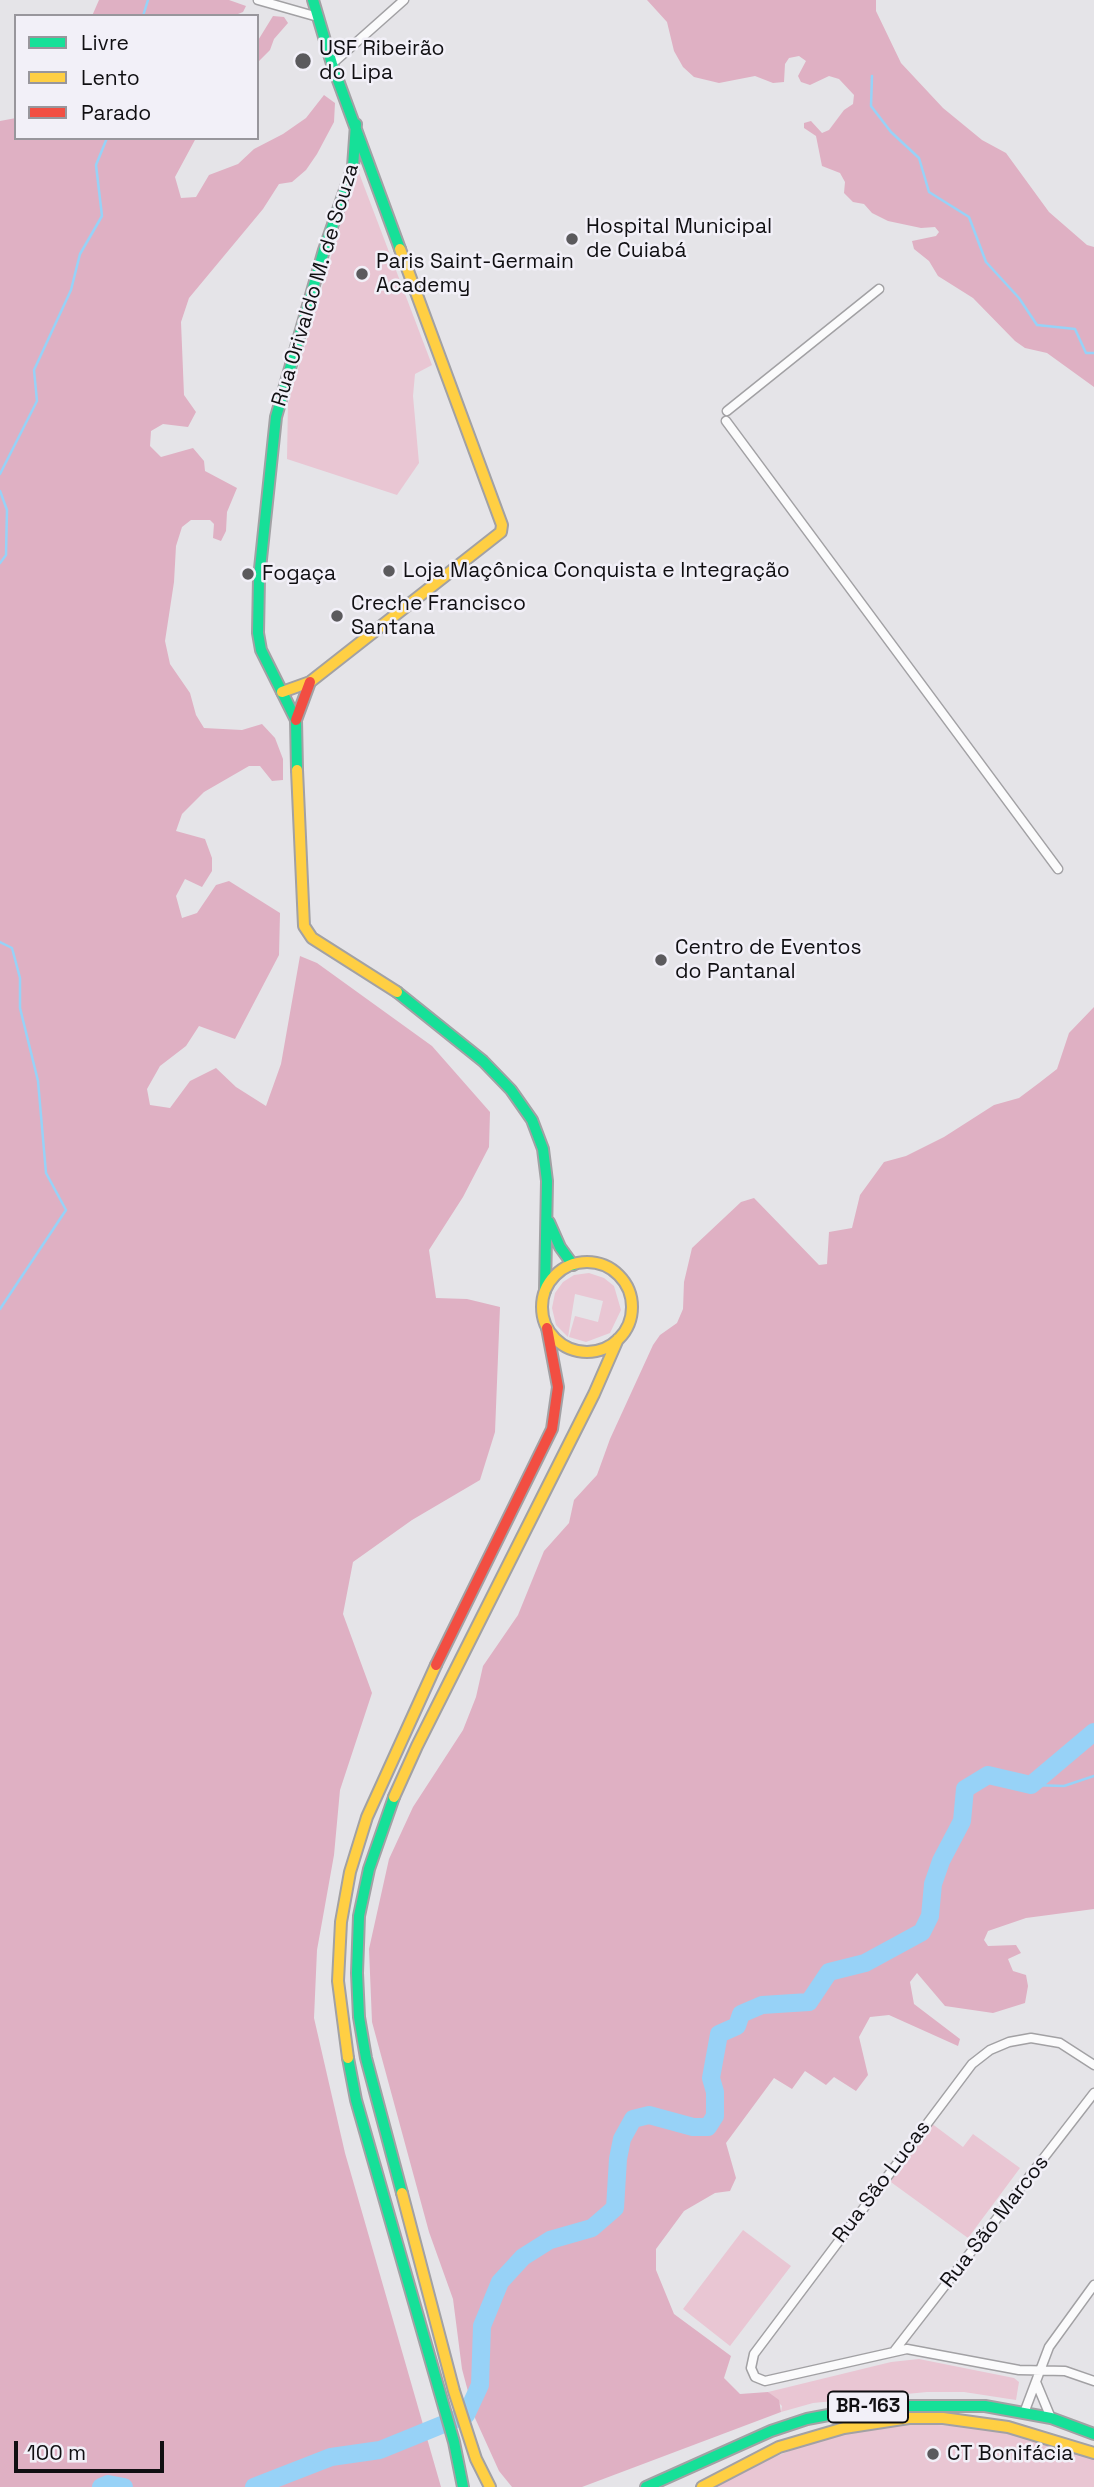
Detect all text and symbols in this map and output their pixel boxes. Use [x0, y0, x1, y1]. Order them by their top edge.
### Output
legend [14, 14, 259, 140]
text: Livre [81, 29, 129, 56]
place label: USF Ribeirão do Lipa [319, 36, 444, 86]
marker: USF Ribeirão do Lipa [293, 51, 313, 71]
text: Lento [81, 64, 140, 91]
text: Parado [81, 99, 151, 126]
street label: Rua Orivaldo M. de Souza [267, 160, 365, 410]
place label: Hospital Municipal de Cuiabá [586, 214, 772, 264]
marker: Hospital Municipal de Cuiabá [564, 231, 580, 247]
place label: Paris Saint-Germain Academy [376, 249, 574, 299]
marker: Paris Saint-Germain Academy [354, 266, 370, 282]
place label: Loja Maçônica Conquista e Integração [403, 558, 790, 584]
place label: Fogaça [262, 561, 336, 587]
marker: Loja Maçônica Conquista e Integração [381, 563, 397, 579]
marker: Fogaça [240, 566, 256, 582]
place label: Creche Francisco Santana [351, 591, 526, 641]
marker: Creche Francisco Santana [329, 608, 345, 624]
place label: Centro de Eventos do Pantanal [675, 935, 861, 985]
marker: Centro de Eventos do Pantanal [653, 952, 669, 968]
street label: Rua São Lucas [828, 2116, 936, 2248]
street label: Rua São Marcos [936, 2151, 1054, 2293]
road number: BR-163 [828, 2392, 908, 2422]
scale bar [18, 2428, 168, 2472]
text: 100 m [27, 2439, 86, 2466]
place label: CT Bonifácia [947, 2441, 1073, 2467]
marker: CT Bonifácia [925, 2446, 941, 2462]

